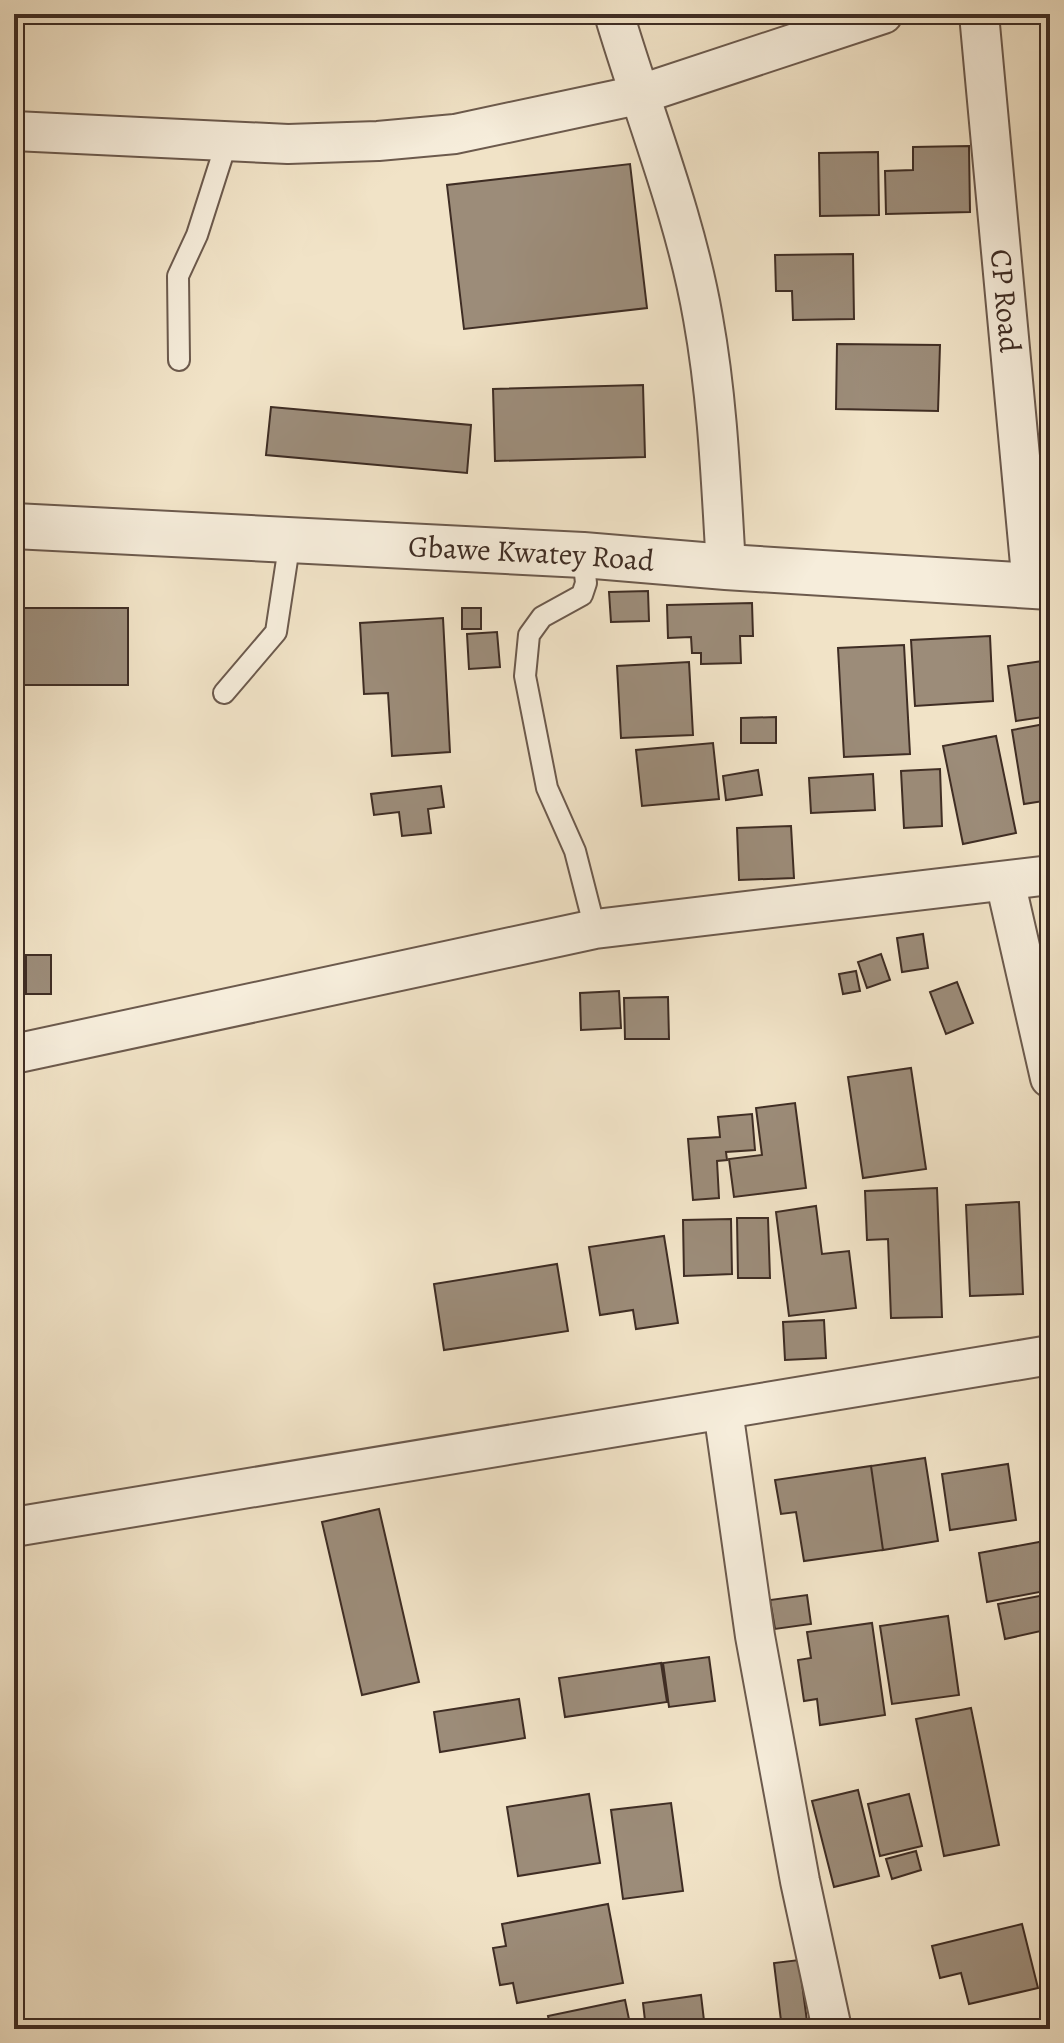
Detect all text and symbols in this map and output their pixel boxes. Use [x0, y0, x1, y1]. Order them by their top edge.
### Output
street label: CP Road [981, 247, 1030, 355]
street label: Gbawe Kwatey Road [407, 526, 657, 581]

